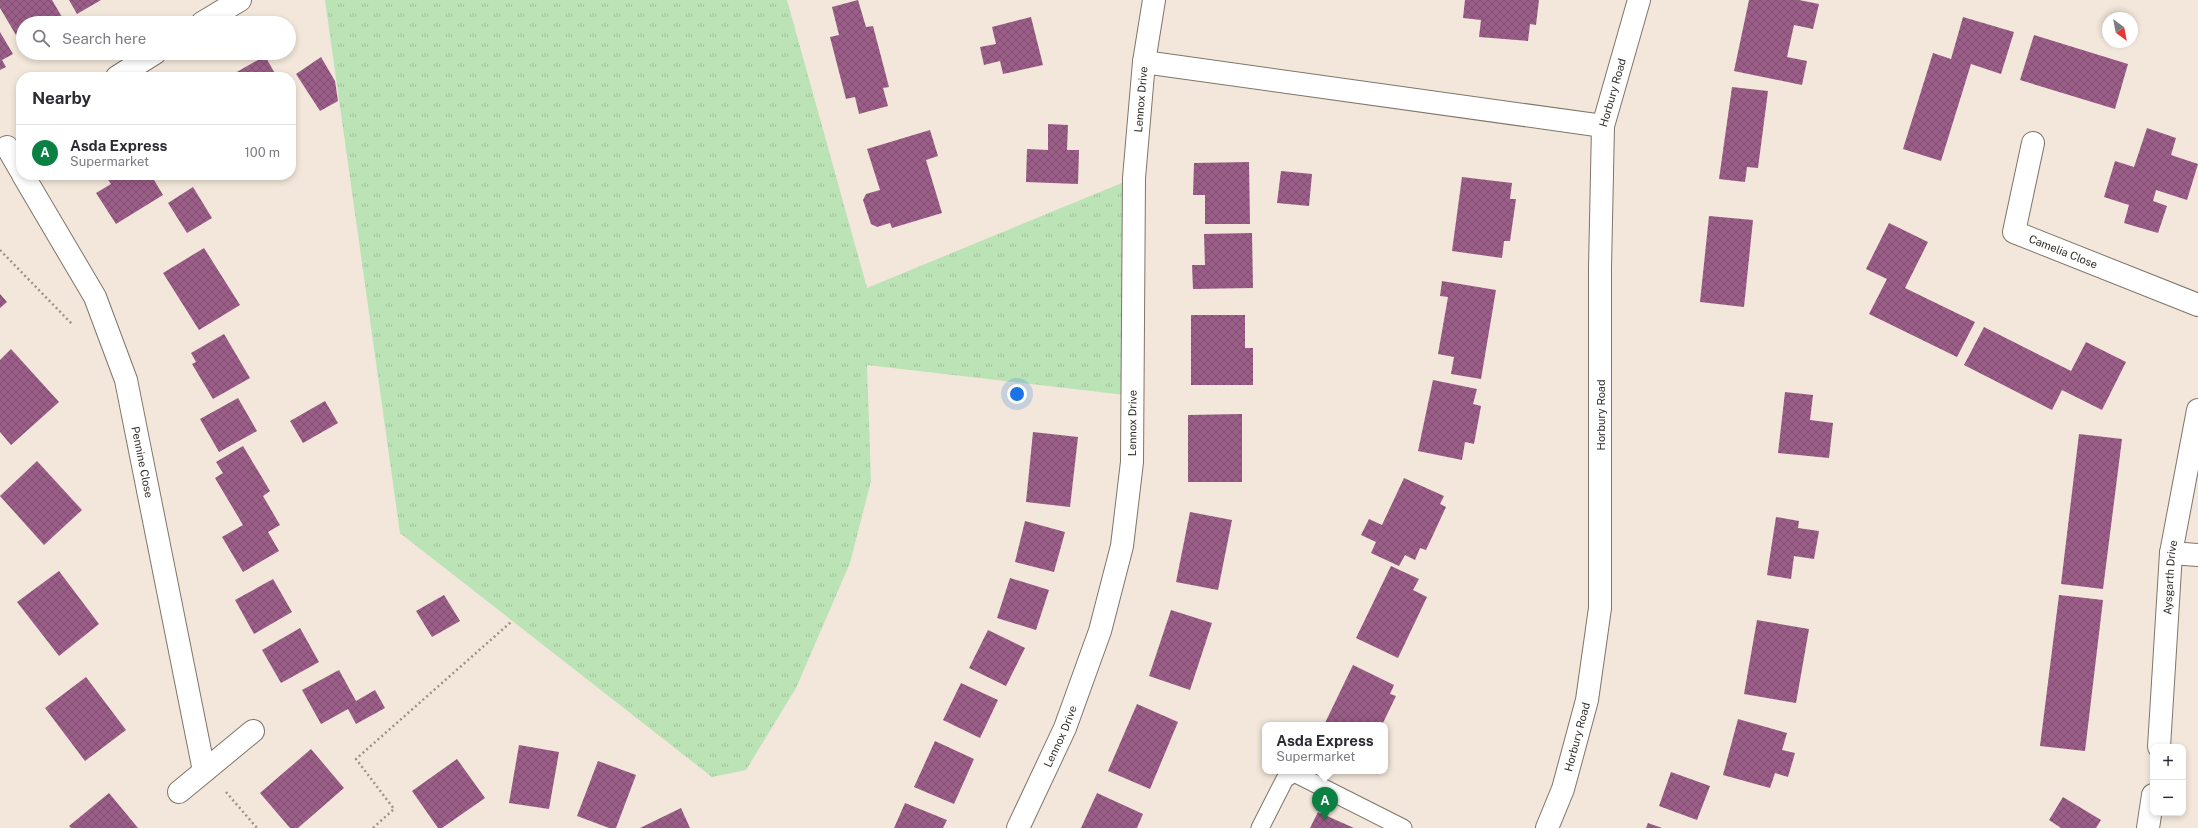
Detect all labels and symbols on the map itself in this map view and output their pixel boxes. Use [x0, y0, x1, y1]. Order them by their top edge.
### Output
north arrow [2102, 12, 2138, 48]
street label: Horbury Road [1597, 57, 1628, 128]
street label: Lennox Drive [1132, 66, 1150, 133]
street label: Camelia Close [2027, 233, 2099, 271]
street label: Horbury Road [1595, 380, 1607, 450]
your location [1007, 384, 1027, 404]
street label: Lennox Drive [1126, 390, 1139, 456]
street label: Pennine Close [129, 425, 155, 499]
street label: Aysgarth Drive [2161, 539, 2179, 615]
street label: Horbury Road [1562, 701, 1592, 773]
street label: Lennox Drive [1041, 704, 1079, 769]
pin: A [1312, 787, 1338, 820]

